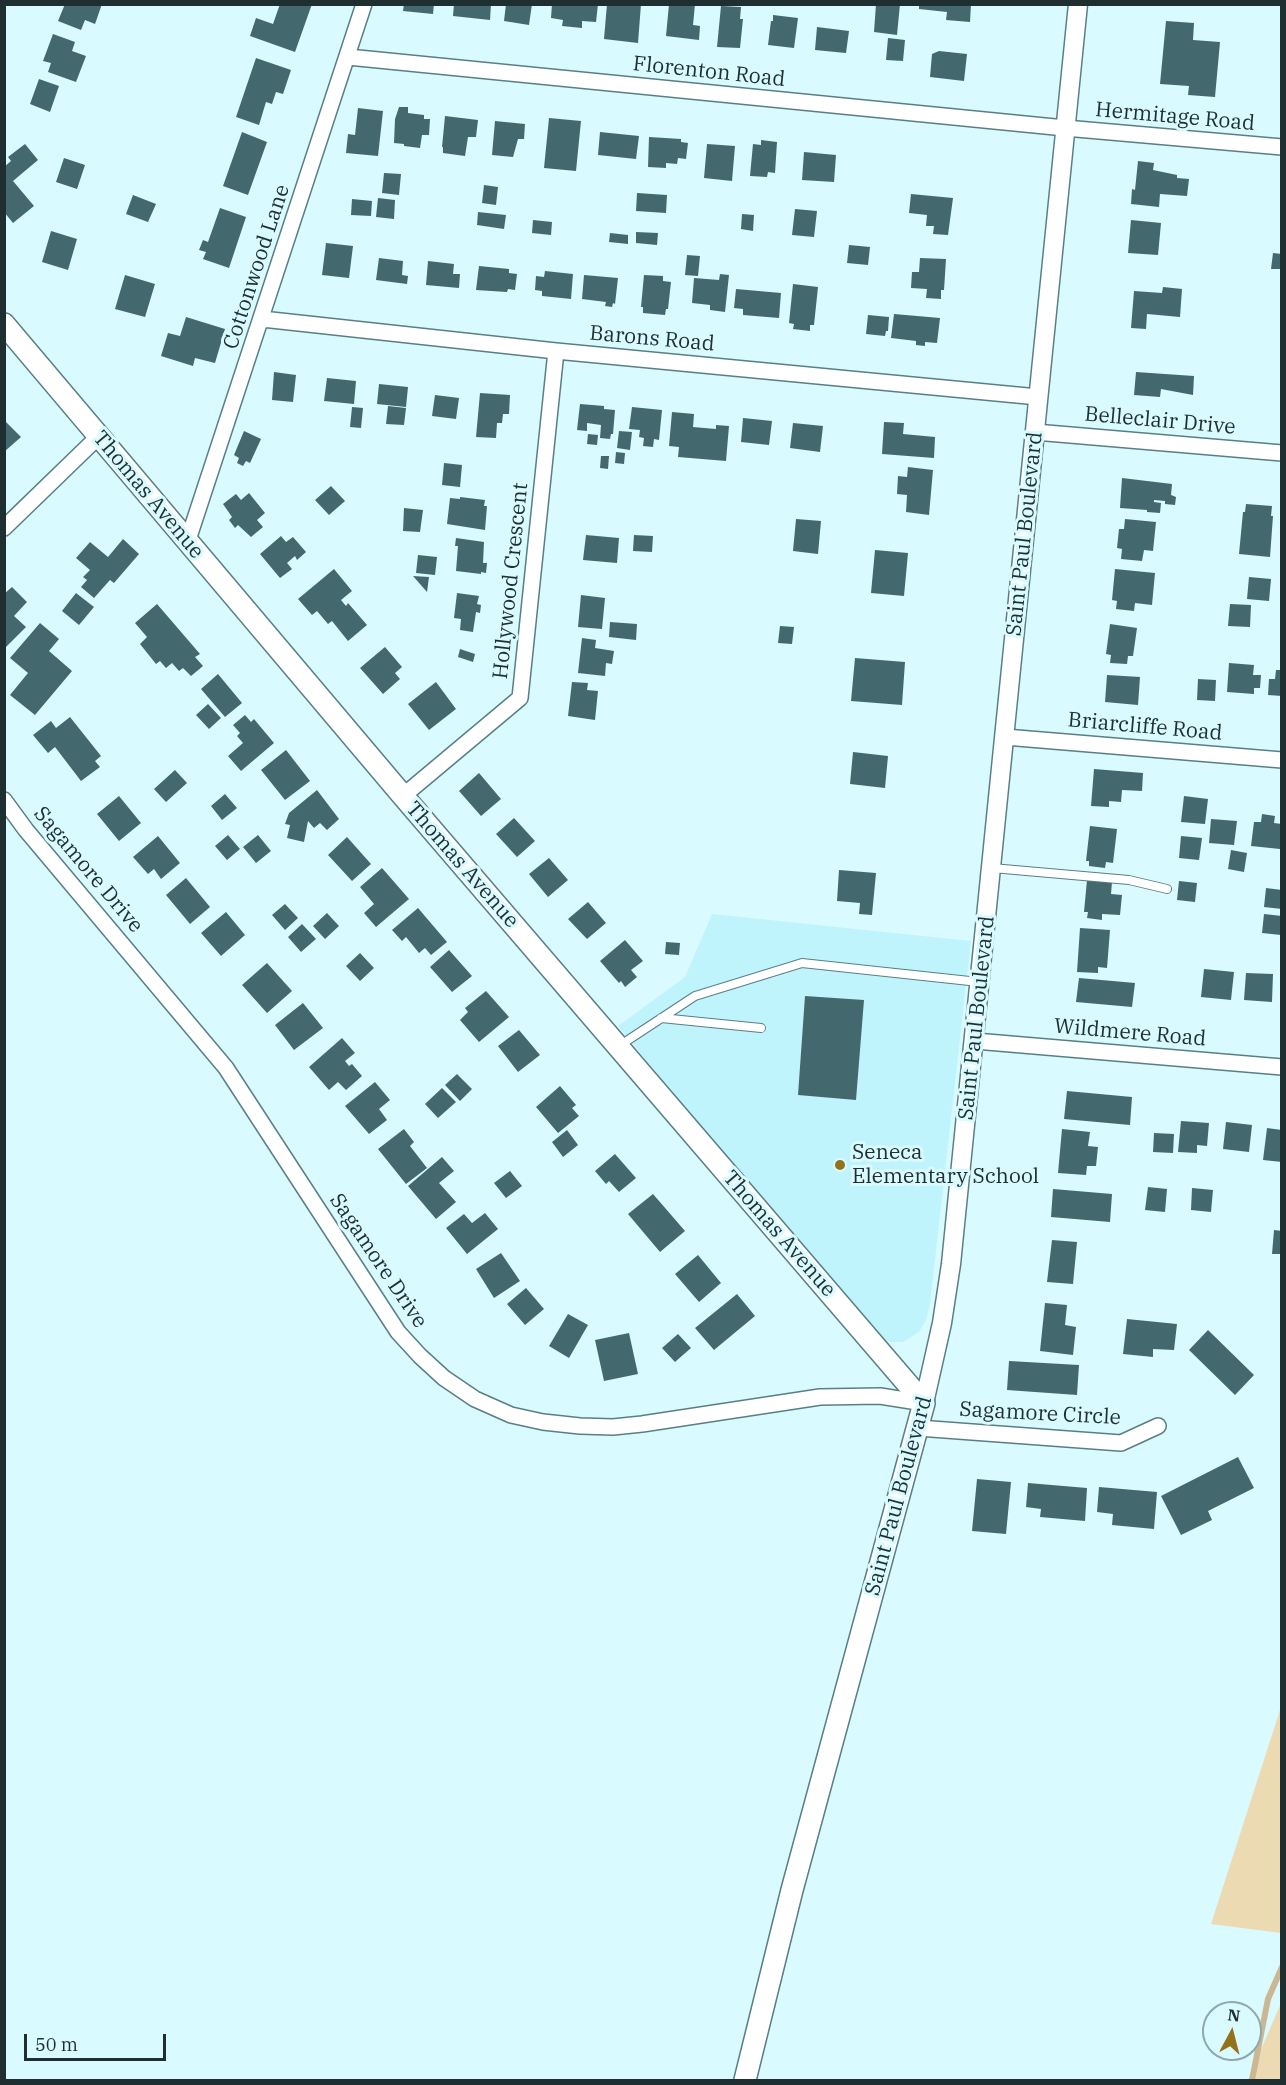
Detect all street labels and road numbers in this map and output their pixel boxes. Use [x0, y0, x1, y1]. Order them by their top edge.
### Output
street label: Florenton Road [632, 51, 786, 93]
street label: Hermitage Road [1094, 97, 1256, 137]
street label: Cottonwood Lane [219, 182, 295, 352]
street label: Barons Road [588, 321, 716, 357]
street label: Belleclair Drive [1083, 402, 1237, 440]
street label: Thomas Avenue [87, 426, 209, 564]
street label: Saint Paul Boulevard [1002, 431, 1048, 637]
street label: Hollywood Crescent [488, 482, 534, 680]
street label: Briarcliffe Road [1067, 708, 1223, 746]
street label: Thomas Avenue [400, 797, 524, 933]
street label: Sagamore Drive [28, 802, 148, 938]
street label: Saint Paul Boulevard [954, 915, 1000, 1121]
street label: Wildmere Road [1053, 1014, 1207, 1052]
street label: Thomas Avenue [717, 1166, 841, 1302]
street label: Sagamore Drive [324, 1189, 432, 1333]
street label: Saint Paul Boulevard [860, 1394, 938, 1598]
street label: Sagamore Circle [959, 1397, 1121, 1431]

